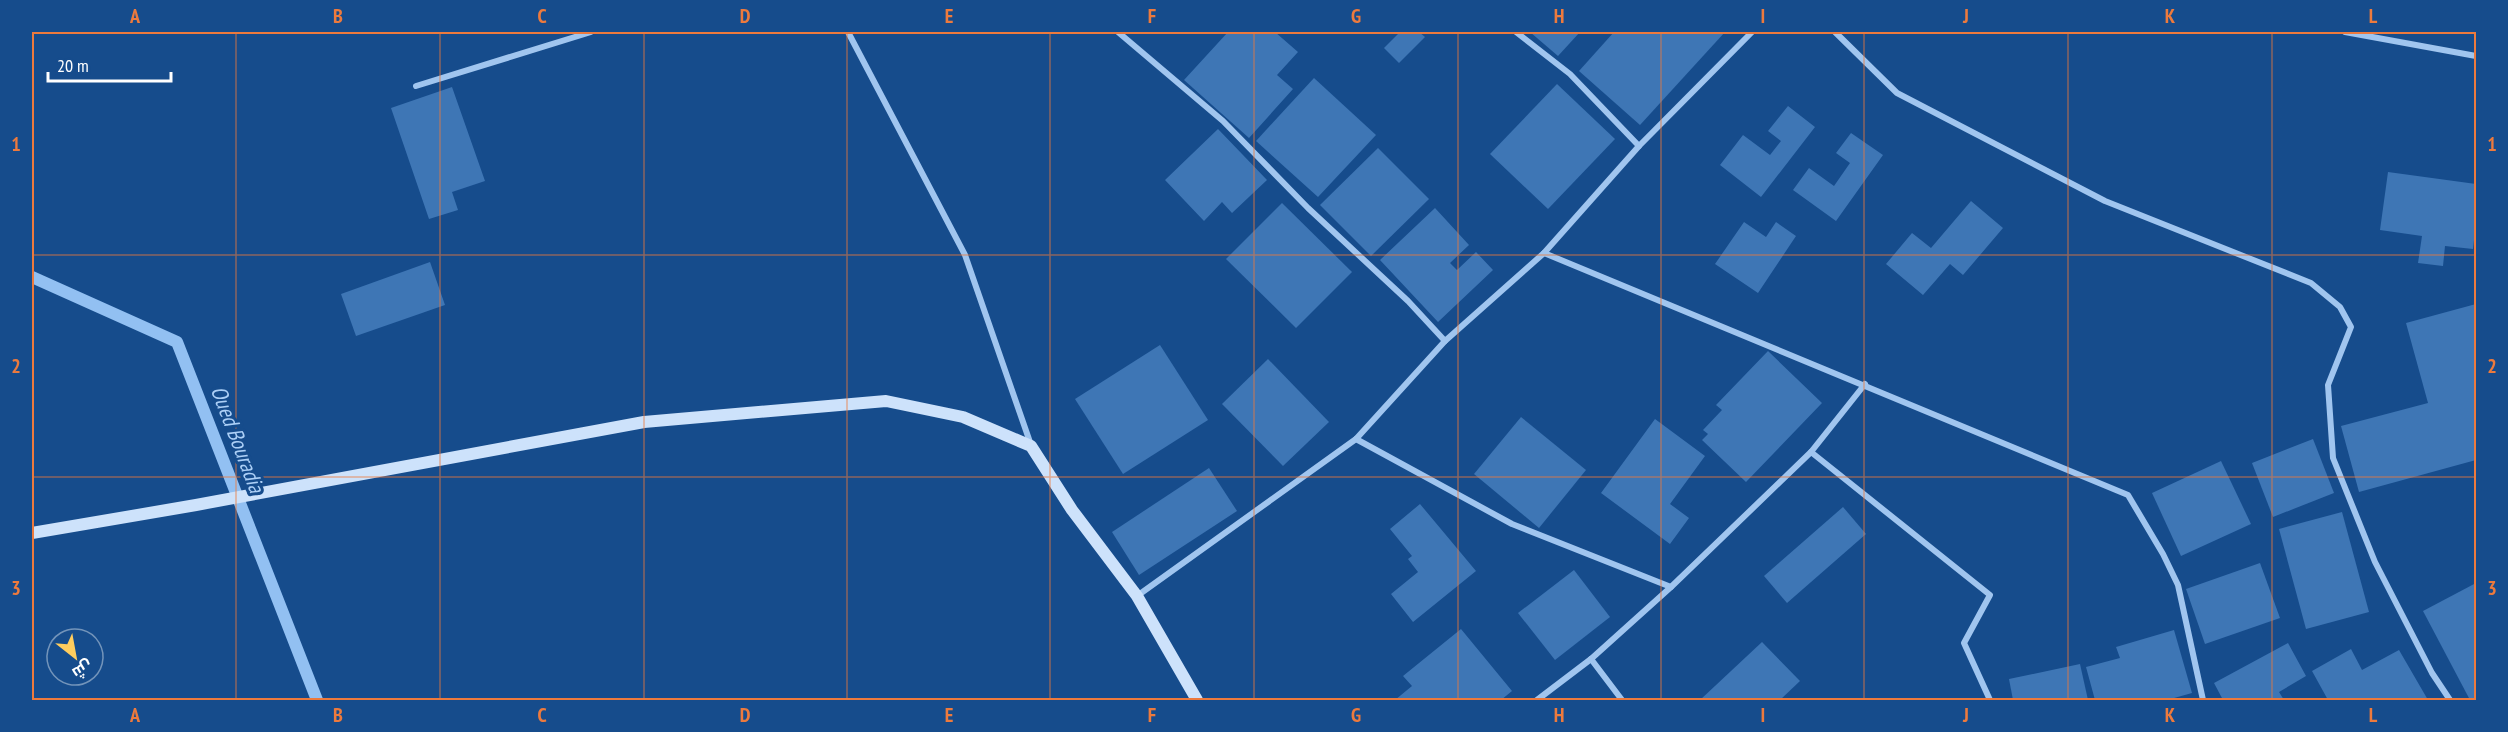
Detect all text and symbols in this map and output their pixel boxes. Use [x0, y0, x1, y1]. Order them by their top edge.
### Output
text: A [129, 3, 141, 29]
text: B [333, 3, 343, 29]
text: C [537, 3, 547, 29]
text: D [740, 3, 751, 29]
text: E [945, 3, 953, 29]
text: F [1148, 3, 1156, 29]
text: G [1351, 3, 1361, 29]
text: H [1554, 3, 1564, 29]
text: I [1761, 3, 1765, 29]
text: J [1962, 3, 1969, 29]
text: K [2165, 3, 2176, 29]
text: L [2369, 3, 2378, 29]
scale bar [48, 45, 171, 83]
text: 20 m [57, 54, 89, 77]
text: 1 [11, 131, 21, 157]
text: 1 [2487, 131, 2497, 157]
text: 2 [11, 353, 21, 379]
text: 2 [2487, 353, 2497, 379]
water label: Oued Bouradia [205, 382, 272, 498]
text: 3 [11, 575, 21, 601]
text: 3 [2487, 575, 2497, 601]
north arrow [45, 627, 105, 687]
text: ش [69, 656, 97, 684]
text: A [129, 702, 141, 728]
text: B [333, 702, 343, 728]
text: C [537, 702, 547, 728]
text: D [740, 702, 751, 728]
text: E [945, 702, 953, 728]
text: F [1148, 702, 1156, 728]
text: G [1351, 702, 1361, 728]
text: H [1554, 702, 1564, 728]
text: I [1761, 702, 1765, 728]
text: J [1962, 702, 1969, 728]
text: K [2165, 702, 2176, 728]
text: L [2369, 702, 2378, 728]

